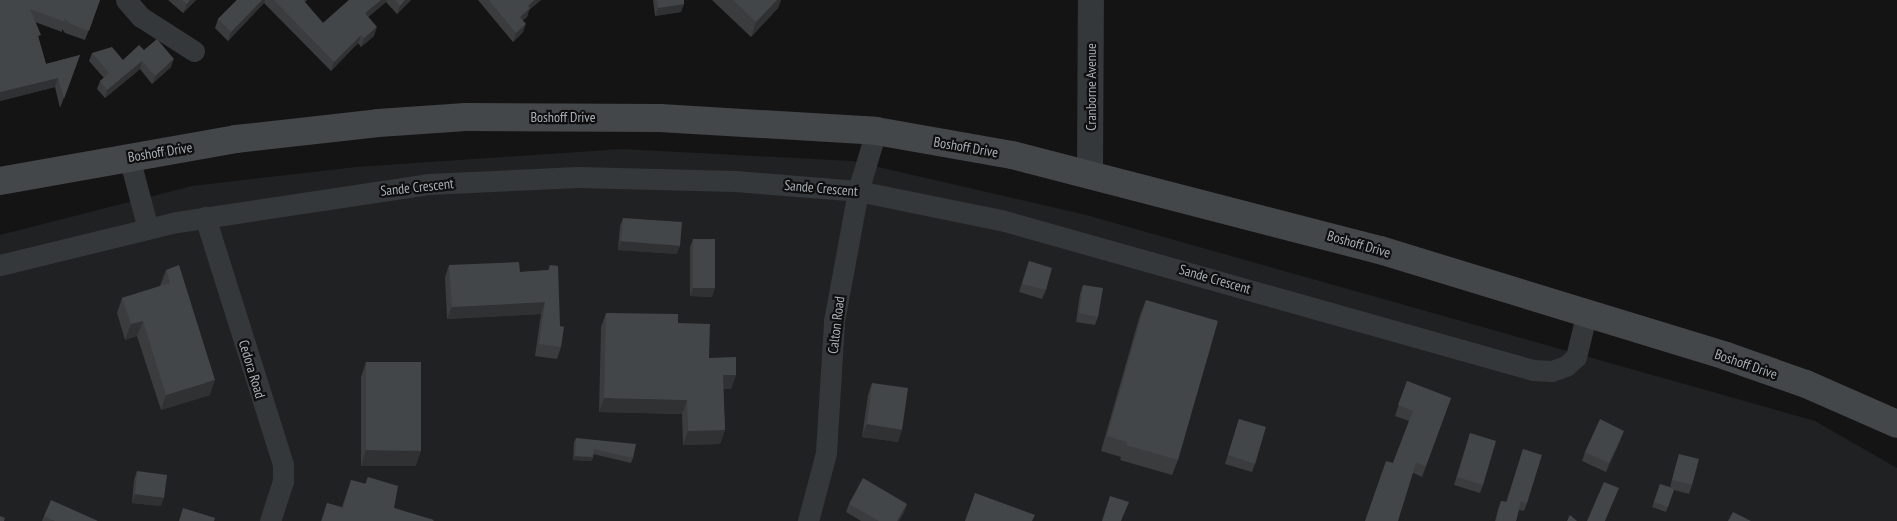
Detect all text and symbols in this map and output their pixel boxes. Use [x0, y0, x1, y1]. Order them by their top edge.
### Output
street label: Cranborne Avenue [1083, 43, 1099, 131]
street label: Boshoff Drive [530, 109, 596, 125]
street label: Boshoff Drive [933, 133, 999, 161]
street label: Boshoff Drive [127, 139, 193, 165]
street label: Sande Crescent [379, 175, 455, 199]
street label: Sande Crescent [784, 176, 858, 200]
street label: Boshoff Drive [1325, 227, 1393, 261]
street label: Sande Crescent [1177, 261, 1253, 297]
street label: Calton Road [824, 295, 848, 355]
street label: Cedora Road [235, 338, 269, 400]
street label: Boshoff Drive [1713, 345, 1779, 383]

